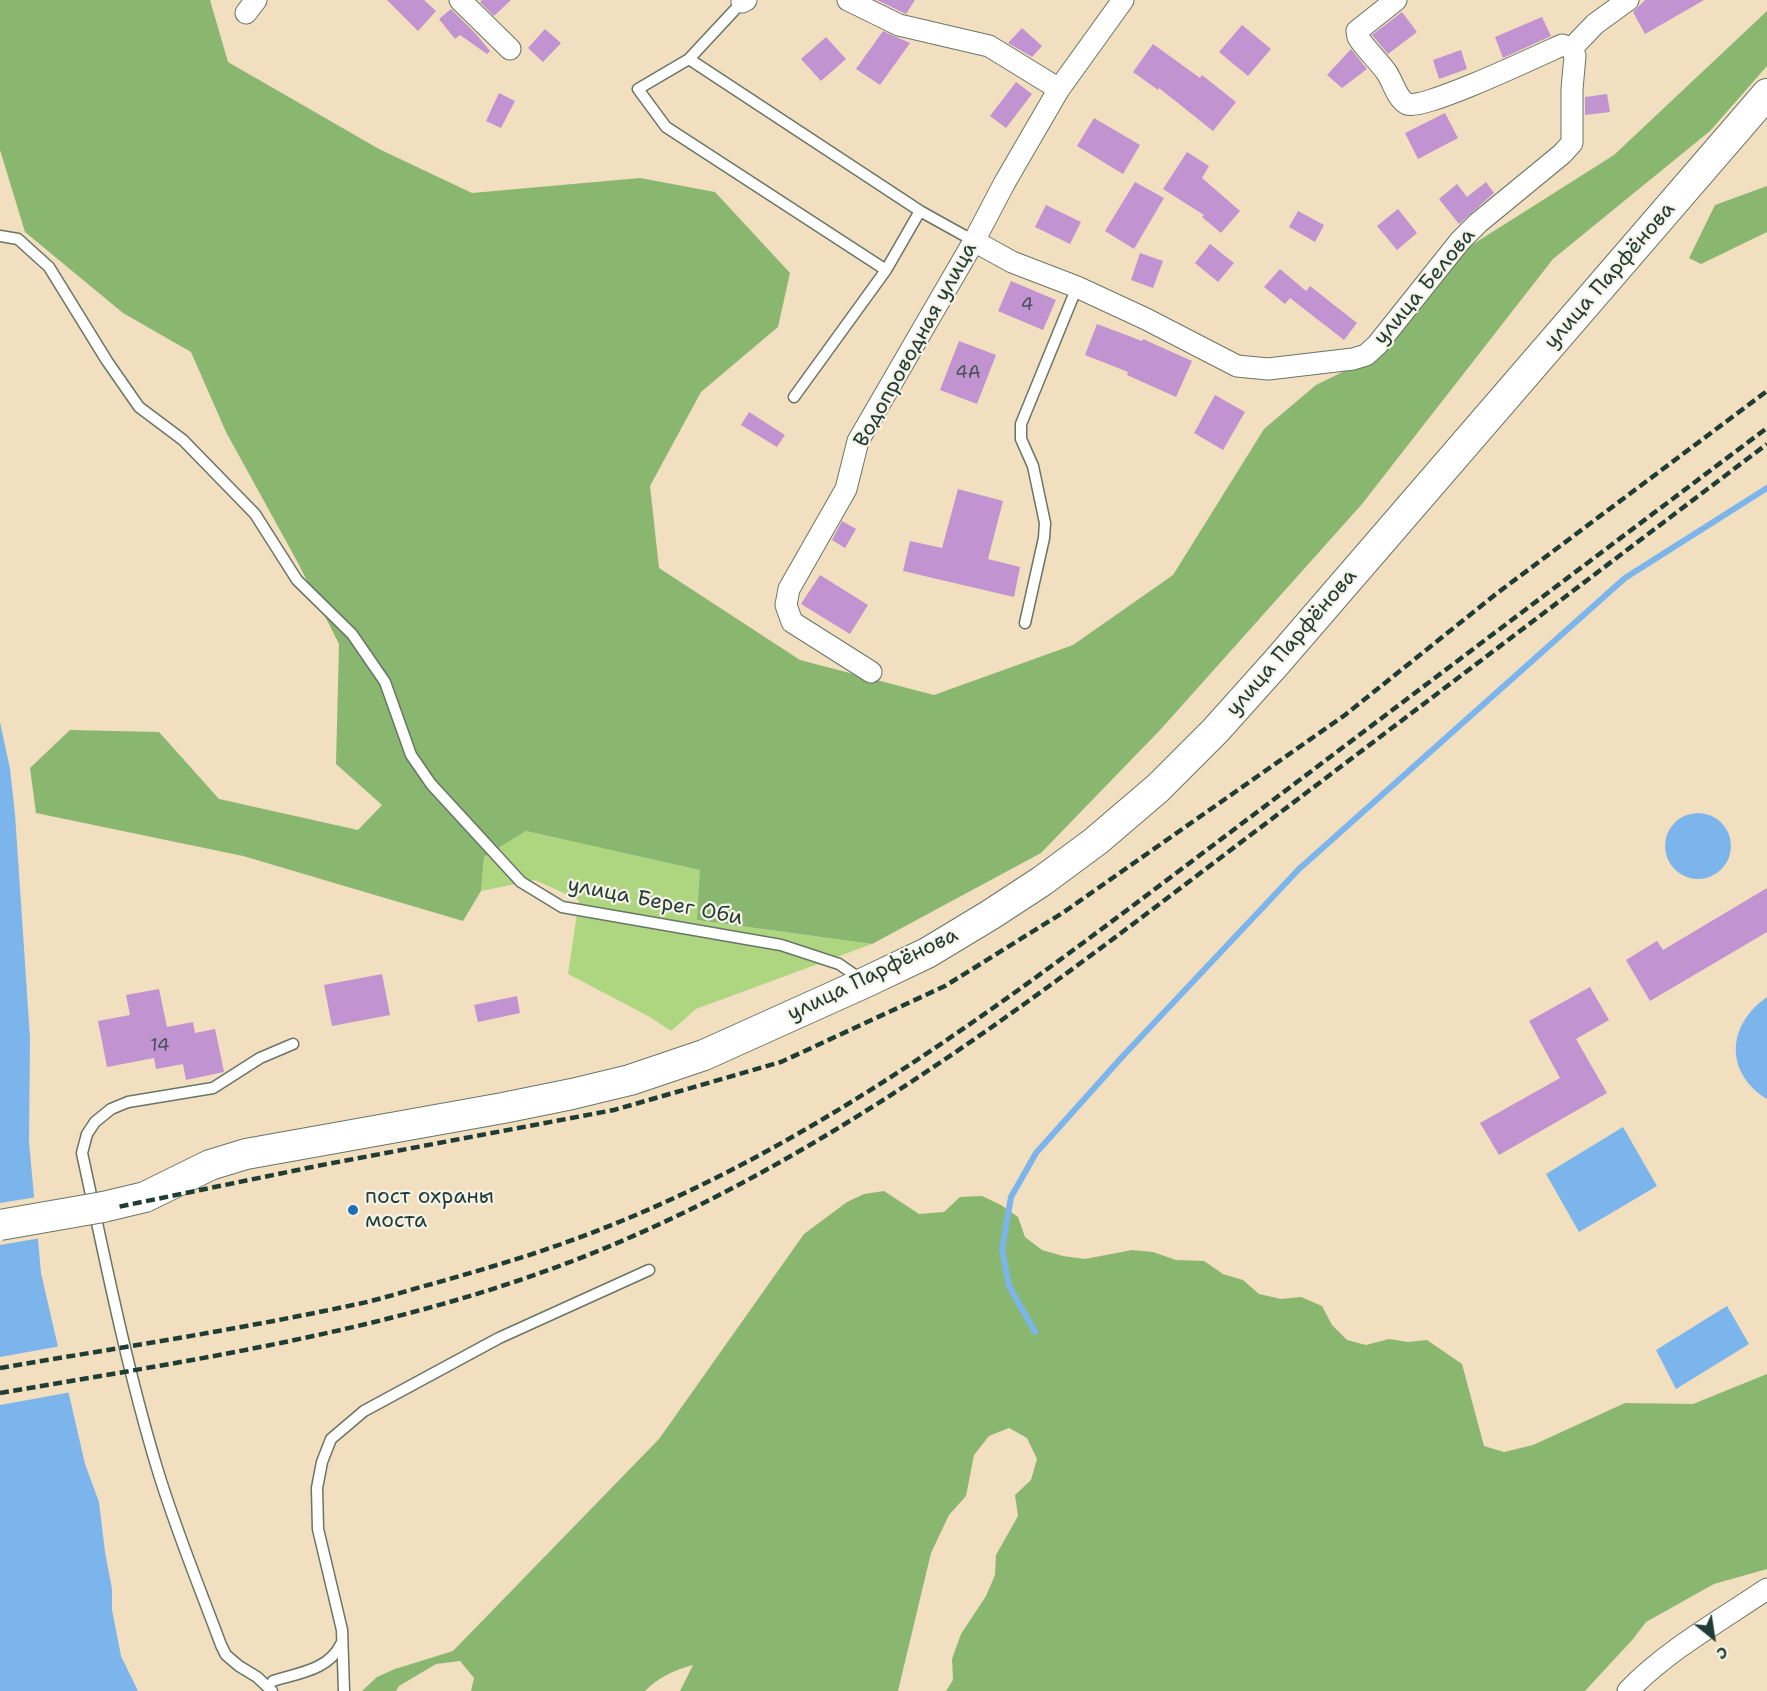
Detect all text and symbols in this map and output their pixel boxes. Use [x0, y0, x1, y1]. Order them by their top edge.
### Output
street label: улица Парфёнова [1539, 197, 1681, 355]
street label: улица Белова [1369, 224, 1481, 350]
street label: Водопроводная улица [849, 238, 983, 452]
house number: 4 [1021, 294, 1033, 316]
house number: 4А [955, 362, 981, 384]
street label: улица Парфёнова [1221, 564, 1363, 722]
street label: улица Берег Оби [565, 873, 745, 931]
street label: улица Парфёнова [784, 923, 962, 1027]
house number: 14 [150, 1035, 170, 1057]
place label: пост охраны моста [365, 1185, 494, 1235]
marker: пост охраны моста [346, 1203, 360, 1217]
north arrow [1683, 1607, 1743, 1667]
text: С [1713, 1641, 1732, 1665]

